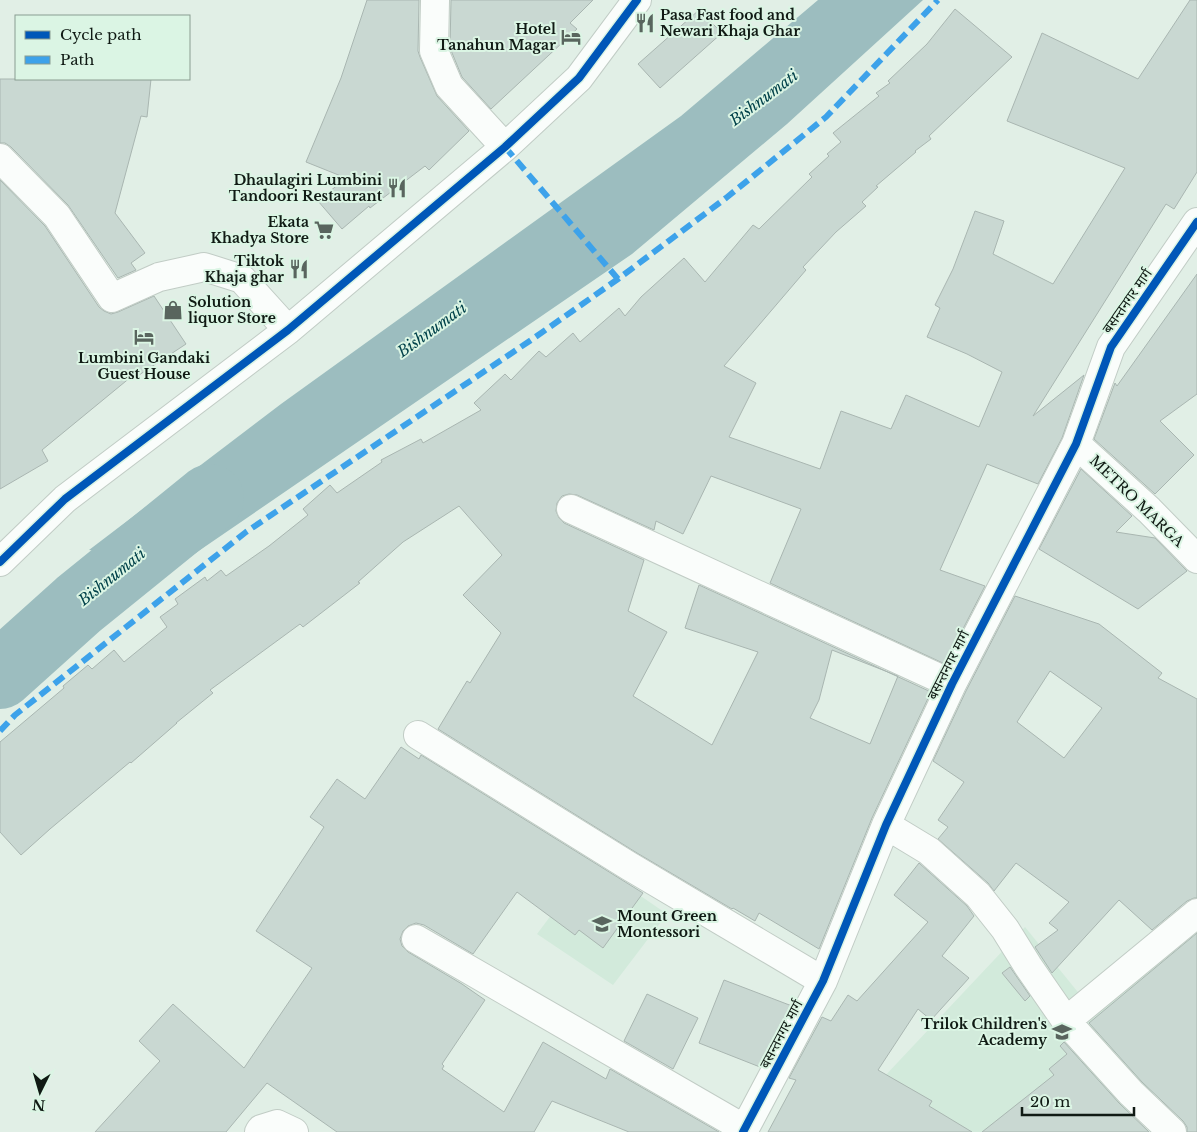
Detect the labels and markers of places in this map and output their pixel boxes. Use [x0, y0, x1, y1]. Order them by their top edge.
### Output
place label: Pasa Fast food and Newari Khaja Ghar [660, 6, 800, 40]
restaurant icon: Pasa Fast food and Newari Khaja Ghar [634, 12, 656, 34]
place label: Hotel Tanahun Magar [437, 20, 556, 54]
hotel icon: Hotel Tanahun Magar [560, 26, 582, 48]
place label: Dhaulagiri Lumbini Tandoori Restaurant [229, 171, 383, 205]
restaurant icon: Dhaulagiri Lumbini Tandoori Restaurant [386, 177, 408, 199]
place label: Ekata Khadya Store [210, 213, 309, 247]
supermarket icon: Ekata Khadya Store [313, 219, 335, 241]
place label: Tiktok Khaja ghar [205, 252, 285, 286]
restaurant icon: Tiktok Khaja ghar [288, 258, 310, 280]
place label: Solution liquor Store [188, 293, 276, 327]
shop icon: Solution liquor Store [162, 299, 184, 321]
hotel icon: Lumbini Gandaki Guest House [133, 326, 155, 348]
place label: Lumbini Gandaki Guest House [78, 349, 210, 383]
place label: Mount Green Montessori [617, 907, 717, 941]
school or university icon: Mount Green Montessori [591, 913, 613, 935]
place label: Trilok Children's Academy [921, 1015, 1048, 1049]
school or university icon: Trilok Children's Academy [1051, 1021, 1073, 1043]

